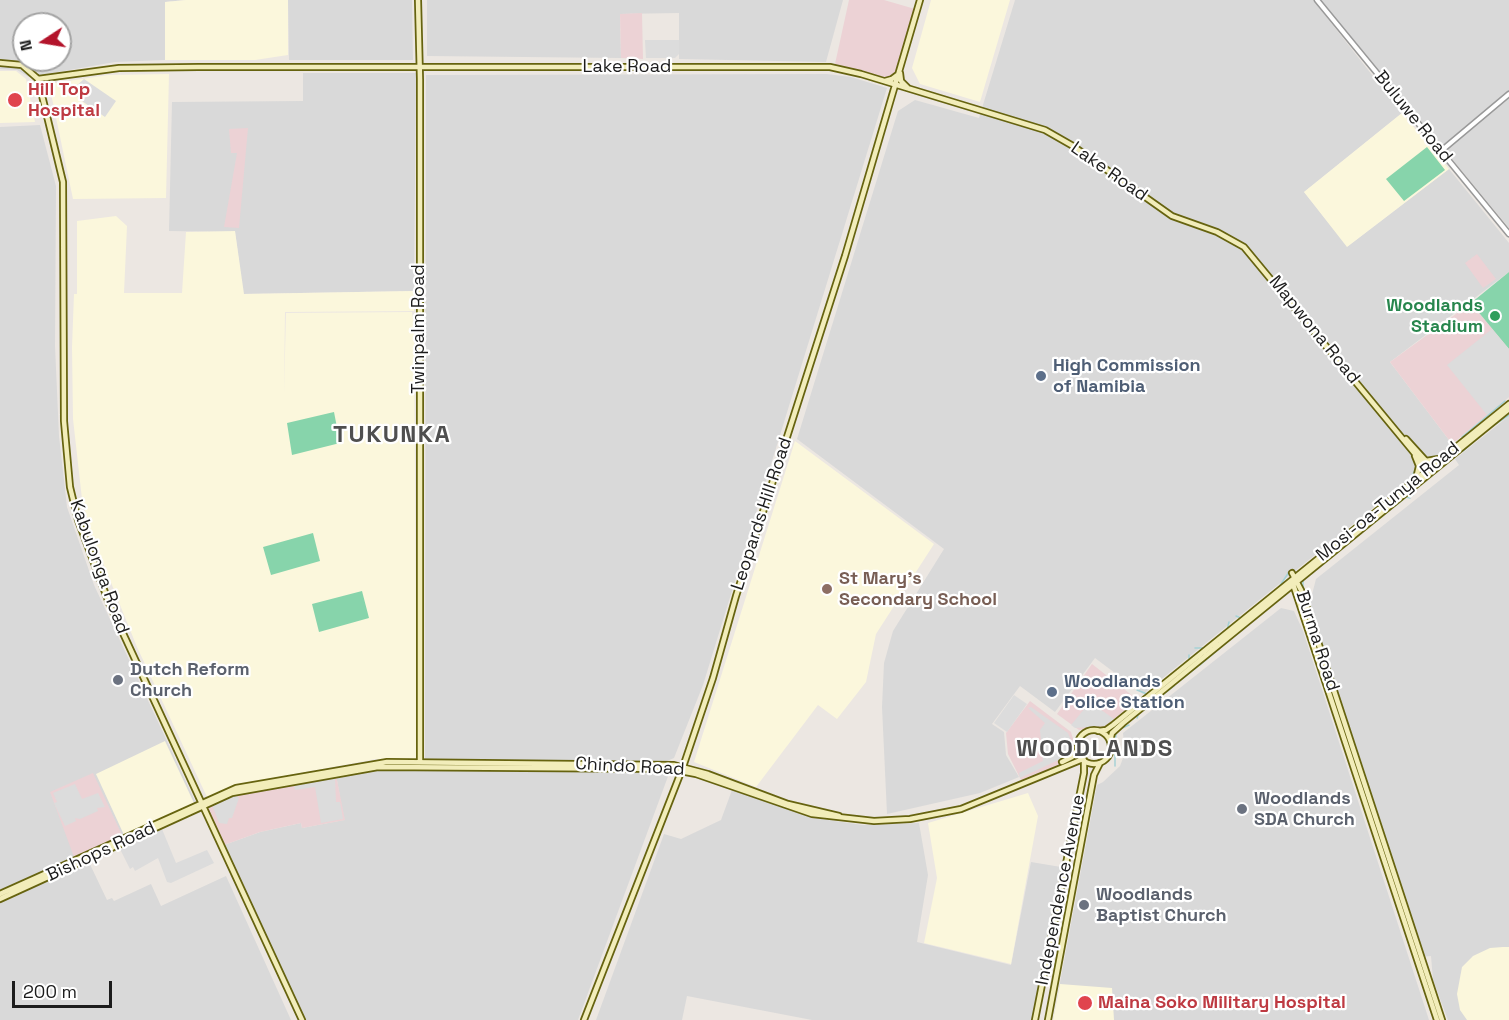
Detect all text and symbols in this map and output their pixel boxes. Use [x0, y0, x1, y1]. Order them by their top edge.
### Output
north arrow [12, 12, 72, 72]
text: N [14, 38, 37, 53]
street label: Lake Road [583, 56, 671, 78]
street label: Buluwe Road [1369, 67, 1457, 167]
place label: Hill Top Hospital [28, 79, 100, 122]
marker: Hill Top Hospital [6, 91, 24, 109]
street label: Lake Road [1066, 138, 1152, 206]
street label: Twinpalm Road [408, 264, 430, 394]
street label: Mapwona Road [1264, 272, 1364, 388]
place label: Woodlands Stadium [1386, 295, 1483, 338]
marker: Woodlands Stadium [1488, 309, 1502, 323]
place label: High Commission of Namibia [1053, 355, 1201, 398]
marker: High Commission of Namibia [1034, 369, 1048, 383]
district label: TUKUNKA [333, 421, 451, 449]
street label: Leopards Hill Road [727, 435, 797, 593]
street label: Mosi-oa-Tunya Road [1312, 438, 1464, 566]
street label: Kabulonga Road [65, 497, 133, 637]
place label: St Mary's Secondary School [839, 568, 997, 610]
marker: St Mary's Secondary School [820, 582, 834, 596]
street label: Burma Road [1291, 588, 1343, 694]
place label: Dutch Reform Church [130, 659, 250, 702]
place label: Woodlands Police Station [1064, 671, 1185, 714]
marker: Dutch Reform Church [111, 673, 125, 687]
marker: Woodlands Police Station [1045, 685, 1059, 699]
district label: WOODLANDS [1016, 735, 1174, 763]
street label: Chindo Road [575, 753, 685, 781]
place label: Woodlands SDA Church [1254, 788, 1355, 830]
street label: Independence Avenue [1032, 793, 1090, 987]
marker: Woodlands SDA Church [1235, 802, 1249, 816]
street label: Bishops Road [43, 817, 159, 887]
place label: Woodlands Baptist Church [1096, 884, 1227, 926]
marker: Woodlands Baptist Church [1077, 898, 1091, 912]
scale bar [15, 969, 116, 1007]
text: 200 m [23, 980, 77, 1003]
place label: Maina Soko Military Hospital [1098, 992, 1346, 1014]
marker: Maina Soko Military Hospital [1076, 994, 1094, 1012]

